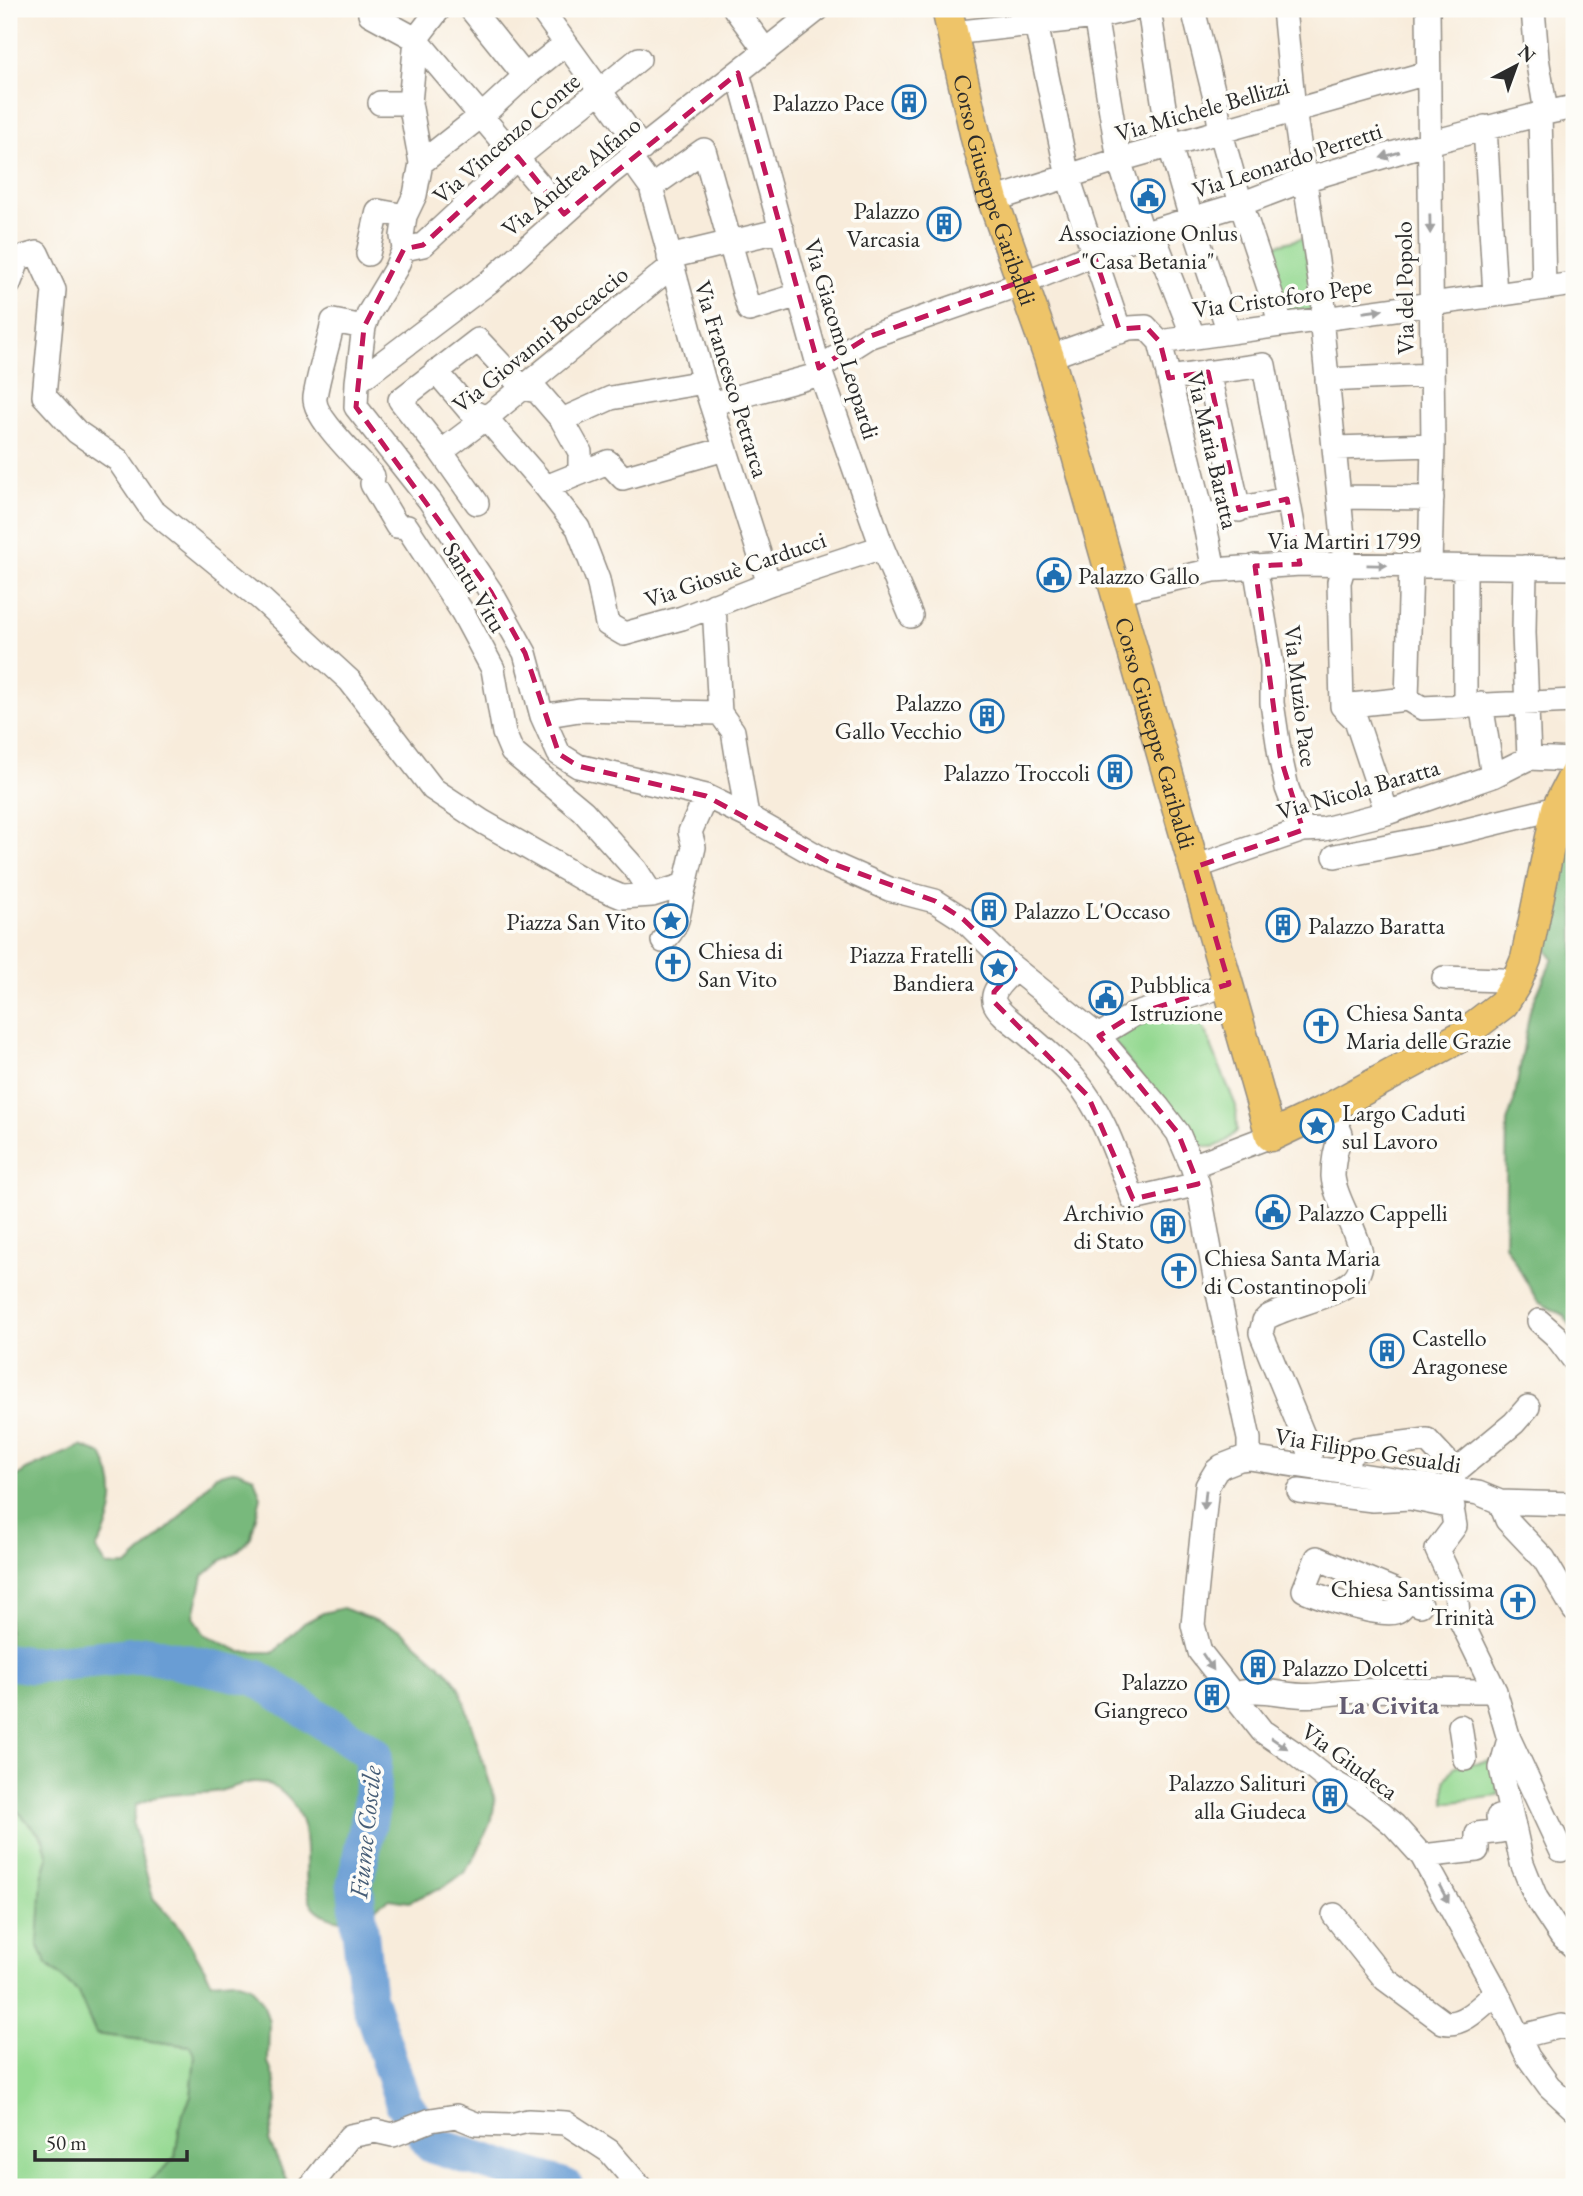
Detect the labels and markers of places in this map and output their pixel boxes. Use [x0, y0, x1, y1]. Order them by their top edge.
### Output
building icon: Palazzo Pace [890, 83, 928, 121]
place label: Palazzo Pace [772, 87, 884, 118]
public building icon: Associazione Onlus "Casa Betania" [1129, 177, 1167, 215]
place label: Palazzo Varcasia [846, 195, 920, 254]
building icon: Palazzo Varcasia [925, 205, 963, 243]
place label: Associazione Onlus "Casa Betania" [1057, 217, 1238, 276]
public building icon: Palazzo Gallo [1035, 556, 1073, 594]
place label: Palazzo Gallo [1078, 560, 1200, 591]
place label: Palazzo Gallo Vecchio [835, 687, 962, 746]
building icon: Palazzo Gallo Vecchio [968, 697, 1006, 735]
building icon: Palazzo Troccoli [1096, 753, 1134, 791]
place label: Palazzo Troccoli [943, 757, 1090, 788]
building icon: Palazzo L'Occaso [970, 891, 1008, 929]
place label: Palazzo L'Occaso [1014, 895, 1170, 926]
place icon: Piazza San Vito [652, 902, 690, 940]
place label: Piazza San Vito [506, 906, 646, 937]
building icon: Palazzo Baratta [1264, 906, 1302, 944]
place label: Palazzo Baratta [1308, 910, 1446, 941]
place label: Chiesa di San Vito [698, 935, 783, 994]
place label: Piazza Fratelli Bandiera [849, 939, 974, 998]
church icon: Chiesa di San Vito [654, 945, 692, 983]
place icon: Piazza Fratelli Bandiera [979, 949, 1017, 987]
place label: Pubblica Istruzione [1130, 969, 1223, 1028]
public building icon: Pubblica Istruzione [1087, 979, 1125, 1017]
place label: Chiesa Santa Maria delle Grazie [1346, 997, 1511, 1056]
church icon: Chiesa Santa Maria delle Grazie [1302, 1007, 1340, 1045]
place label: Largo Caduti sul Lavoro [1342, 1097, 1466, 1156]
place icon: Largo Caduti sul Lavoro [1298, 1107, 1336, 1145]
public building icon: Palazzo Cappelli [1254, 1193, 1292, 1231]
place label: Archivio di Stato [1062, 1197, 1144, 1256]
place label: Palazzo Cappelli [1298, 1197, 1448, 1228]
building icon: Archivio di Stato [1149, 1207, 1187, 1245]
place label: Chiesa Santa Maria di Costantinopoli [1204, 1242, 1381, 1301]
church icon: Chiesa Santa Maria di Costantinopoli [1160, 1252, 1198, 1290]
place label: Castello Aragonese [1411, 1322, 1508, 1381]
building icon: Castello Aragonese [1368, 1332, 1406, 1370]
place label: Chiesa Santissima Trinità [1331, 1573, 1494, 1632]
church icon: Chiesa Santissima Trinità [1499, 1583, 1537, 1621]
building icon: Palazzo Dolcetti [1239, 1648, 1277, 1686]
place label: Palazzo Dolcetti [1282, 1652, 1428, 1683]
place label: Palazzo Giangreco [1094, 1666, 1188, 1725]
building icon: Palazzo Giangreco [1193, 1676, 1231, 1714]
place label: Palazzo Salituri alla Giudeca [1168, 1767, 1306, 1826]
building icon: Palazzo Salituri alla Giudeca [1311, 1777, 1349, 1815]

